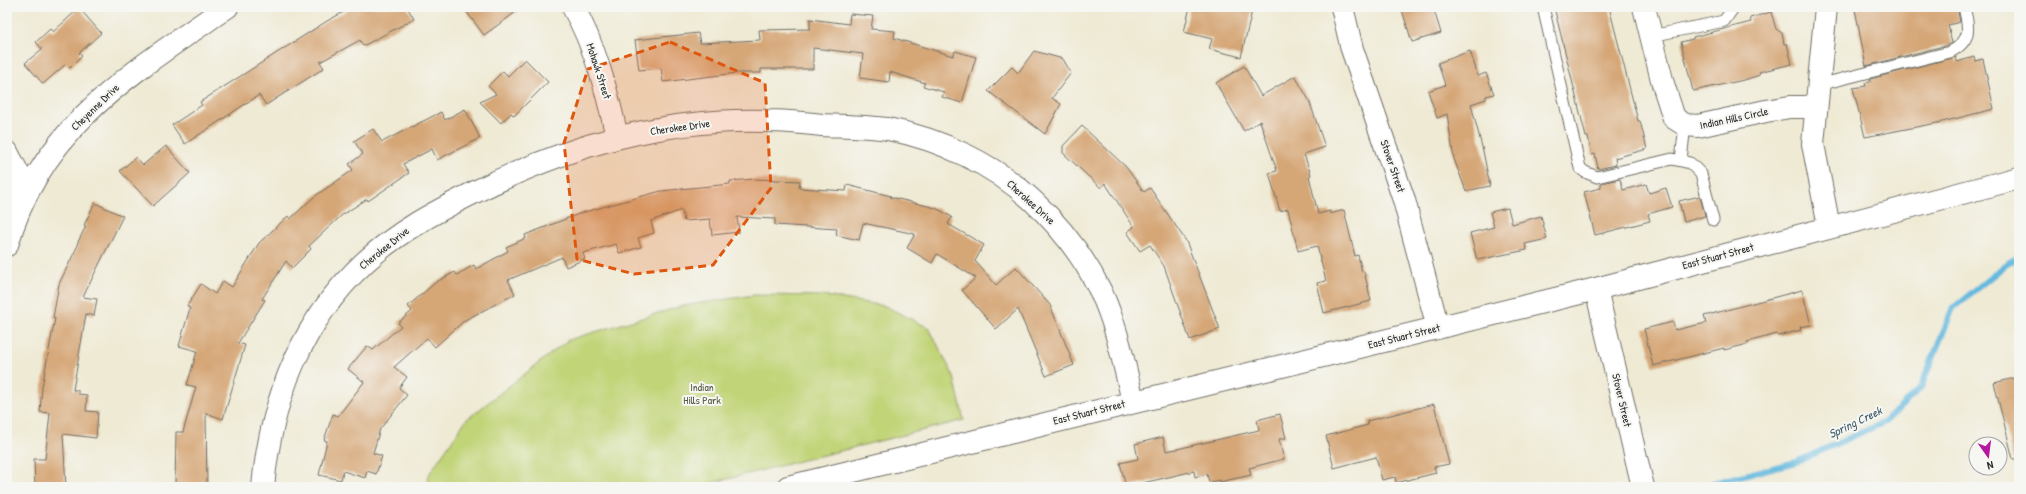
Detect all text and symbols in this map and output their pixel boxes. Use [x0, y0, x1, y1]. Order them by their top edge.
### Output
street label: Mohawk Street [583, 41, 615, 101]
street label: Cheyenne Drive [68, 80, 122, 133]
street label: Indian Hills Circle [1699, 104, 1770, 132]
street label: Cherokee Drive [649, 116, 711, 138]
street label: Stover Street [1378, 138, 1409, 194]
street label: Cherokee Drive [1004, 177, 1059, 228]
street label: Cherokee Drive [356, 223, 412, 272]
street label: East Stuart Street [1681, 240, 1755, 272]
street label: East Stuart Street [1367, 320, 1442, 352]
street label: Stover Street [1609, 372, 1635, 428]
park label: Indian Hills Park [683, 380, 721, 407]
street label: East Stuart Street [1052, 396, 1127, 428]
water label: Spring Creek [1826, 401, 1885, 442]
north arrow [1968, 436, 2008, 476]
text: N [1986, 458, 1995, 473]

